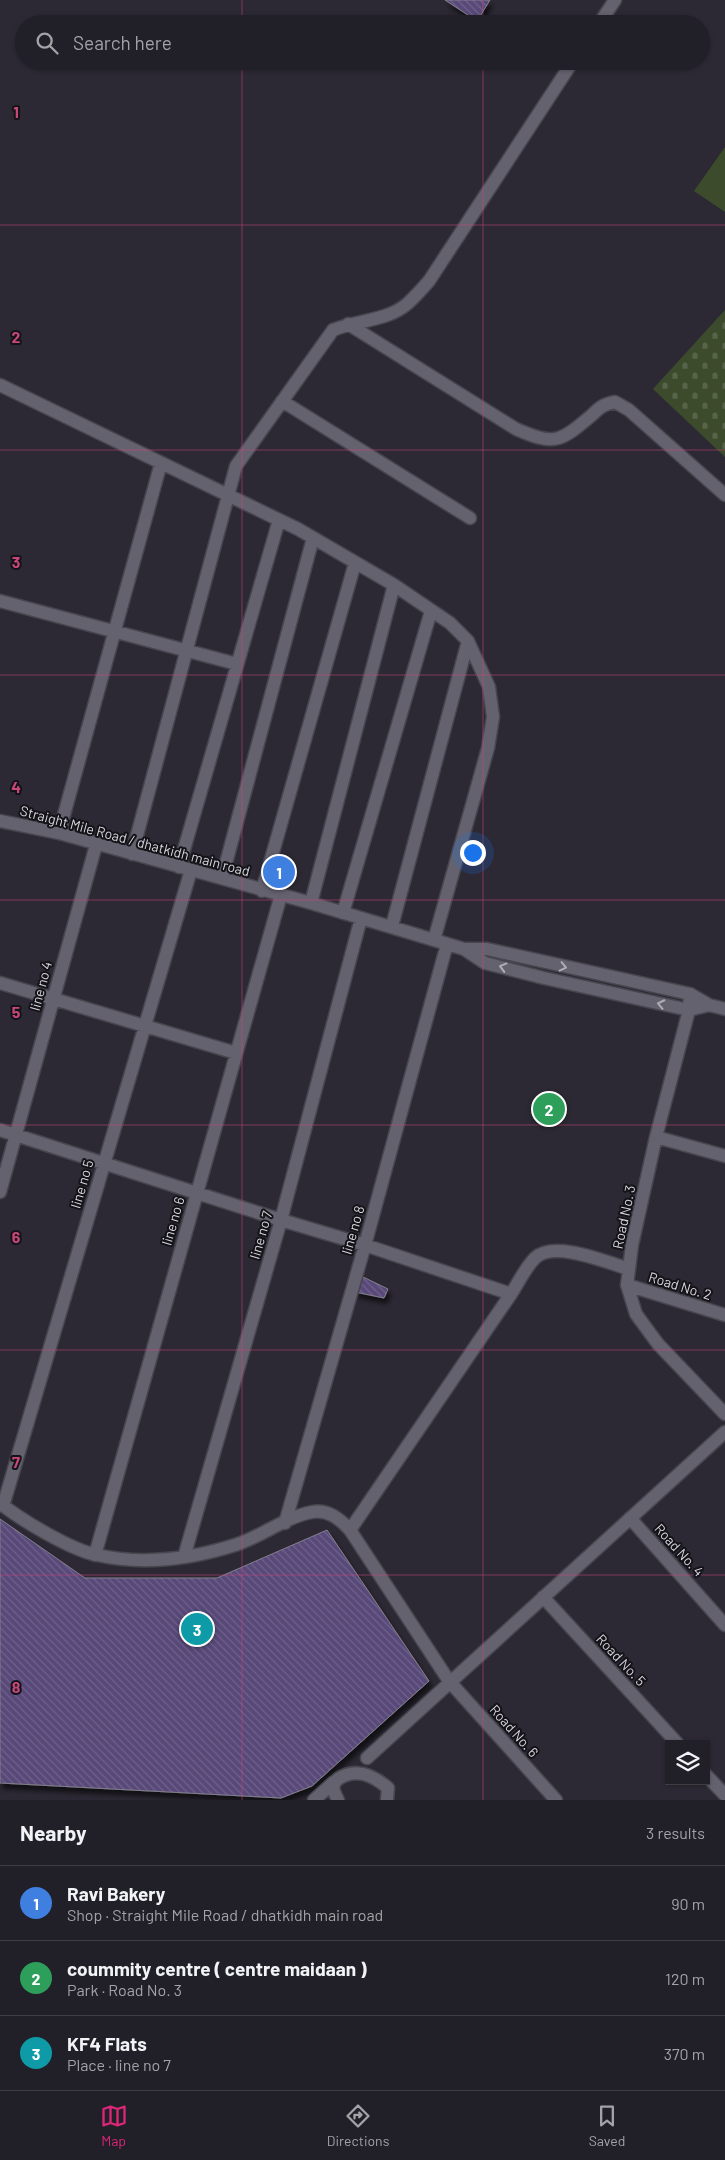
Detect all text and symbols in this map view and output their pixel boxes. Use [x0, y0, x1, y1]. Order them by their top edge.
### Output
search box [15, 15, 710, 70]
icon: search [33, 29, 61, 57]
text: Search here [73, 31, 172, 54]
text: 1 [13, 102, 19, 121]
text: 2 [12, 327, 21, 346]
text: 3 [12, 552, 20, 571]
text: 4 [11, 777, 21, 796]
street label: Straight Mile Road / dhatkidh main road [18, 802, 252, 879]
your location [460, 840, 486, 866]
pin: 1 [263, 853, 295, 891]
street label: line no 4 [26, 959, 55, 1012]
one-way arrow [558, 961, 567, 972]
one-way arrow [499, 963, 507, 973]
one-way arrow [657, 999, 666, 1010]
text: 5 [12, 1002, 21, 1021]
pin: 2 [533, 1090, 565, 1128]
street label: line no 5 [67, 1158, 97, 1210]
street label: Road No. 3 [608, 1184, 639, 1250]
street label: line no 6 [158, 1195, 188, 1247]
street label: line no 8 [338, 1204, 368, 1256]
street label: line no 7 [246, 1209, 276, 1261]
text: 6 [12, 1227, 21, 1246]
street label: Road No. 2 [647, 1268, 714, 1303]
text: 7 [12, 1452, 20, 1471]
street label: Road No. 4 [651, 1520, 707, 1580]
pin: 3 [181, 1610, 213, 1648]
street label: Road No. 5 [593, 1630, 650, 1689]
text: 8 [12, 1677, 21, 1696]
street label: Road No. 6 [486, 1701, 542, 1760]
map controls [665, 1740, 710, 1785]
button: layers [665, 1740, 710, 1785]
text: Nearby [20, 1820, 86, 1845]
text: 3 results [646, 1823, 705, 1842]
text: Ravi Bakery [67, 1882, 165, 1905]
text: 1 [33, 1894, 39, 1913]
text: 90 m [671, 1894, 705, 1913]
text: Shop · Straight Mile Road / dhatkidh main road [67, 1905, 383, 1924]
text: coummity centre ( centre maidaan ) [67, 1957, 367, 1980]
text: 2 [32, 1969, 40, 1988]
text: 120 m [665, 1969, 705, 1988]
text: Park · Road No. 3 [67, 1980, 182, 1999]
text: KF4 Flats [67, 2032, 147, 2055]
text: 3 [32, 2044, 40, 2063]
text: 370 m [664, 2044, 705, 2063]
text: Place · line no 7 [67, 2055, 171, 2074]
tab: Map [100, 2102, 128, 2149]
tab: Directions [327, 2102, 389, 2149]
tab: Saved [589, 2102, 625, 2149]

